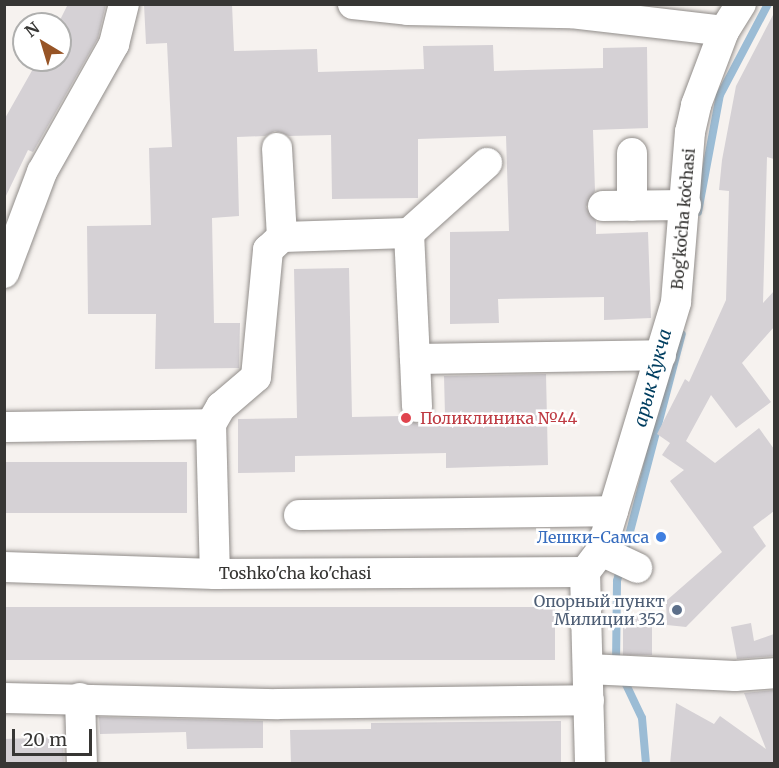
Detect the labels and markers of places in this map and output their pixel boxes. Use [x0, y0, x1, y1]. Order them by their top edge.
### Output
place label: Поликлиника №44 [420, 408, 577, 428]
marker: Поликлиника №44 [397, 409, 415, 427]
place label: Лешки-Самса [537, 527, 649, 547]
marker: Лешки-Самса [654, 530, 668, 544]
place label: Опорный пункт Милиции 352 [534, 591, 665, 629]
marker: Опорный пункт Милиции 352 [670, 603, 684, 617]

